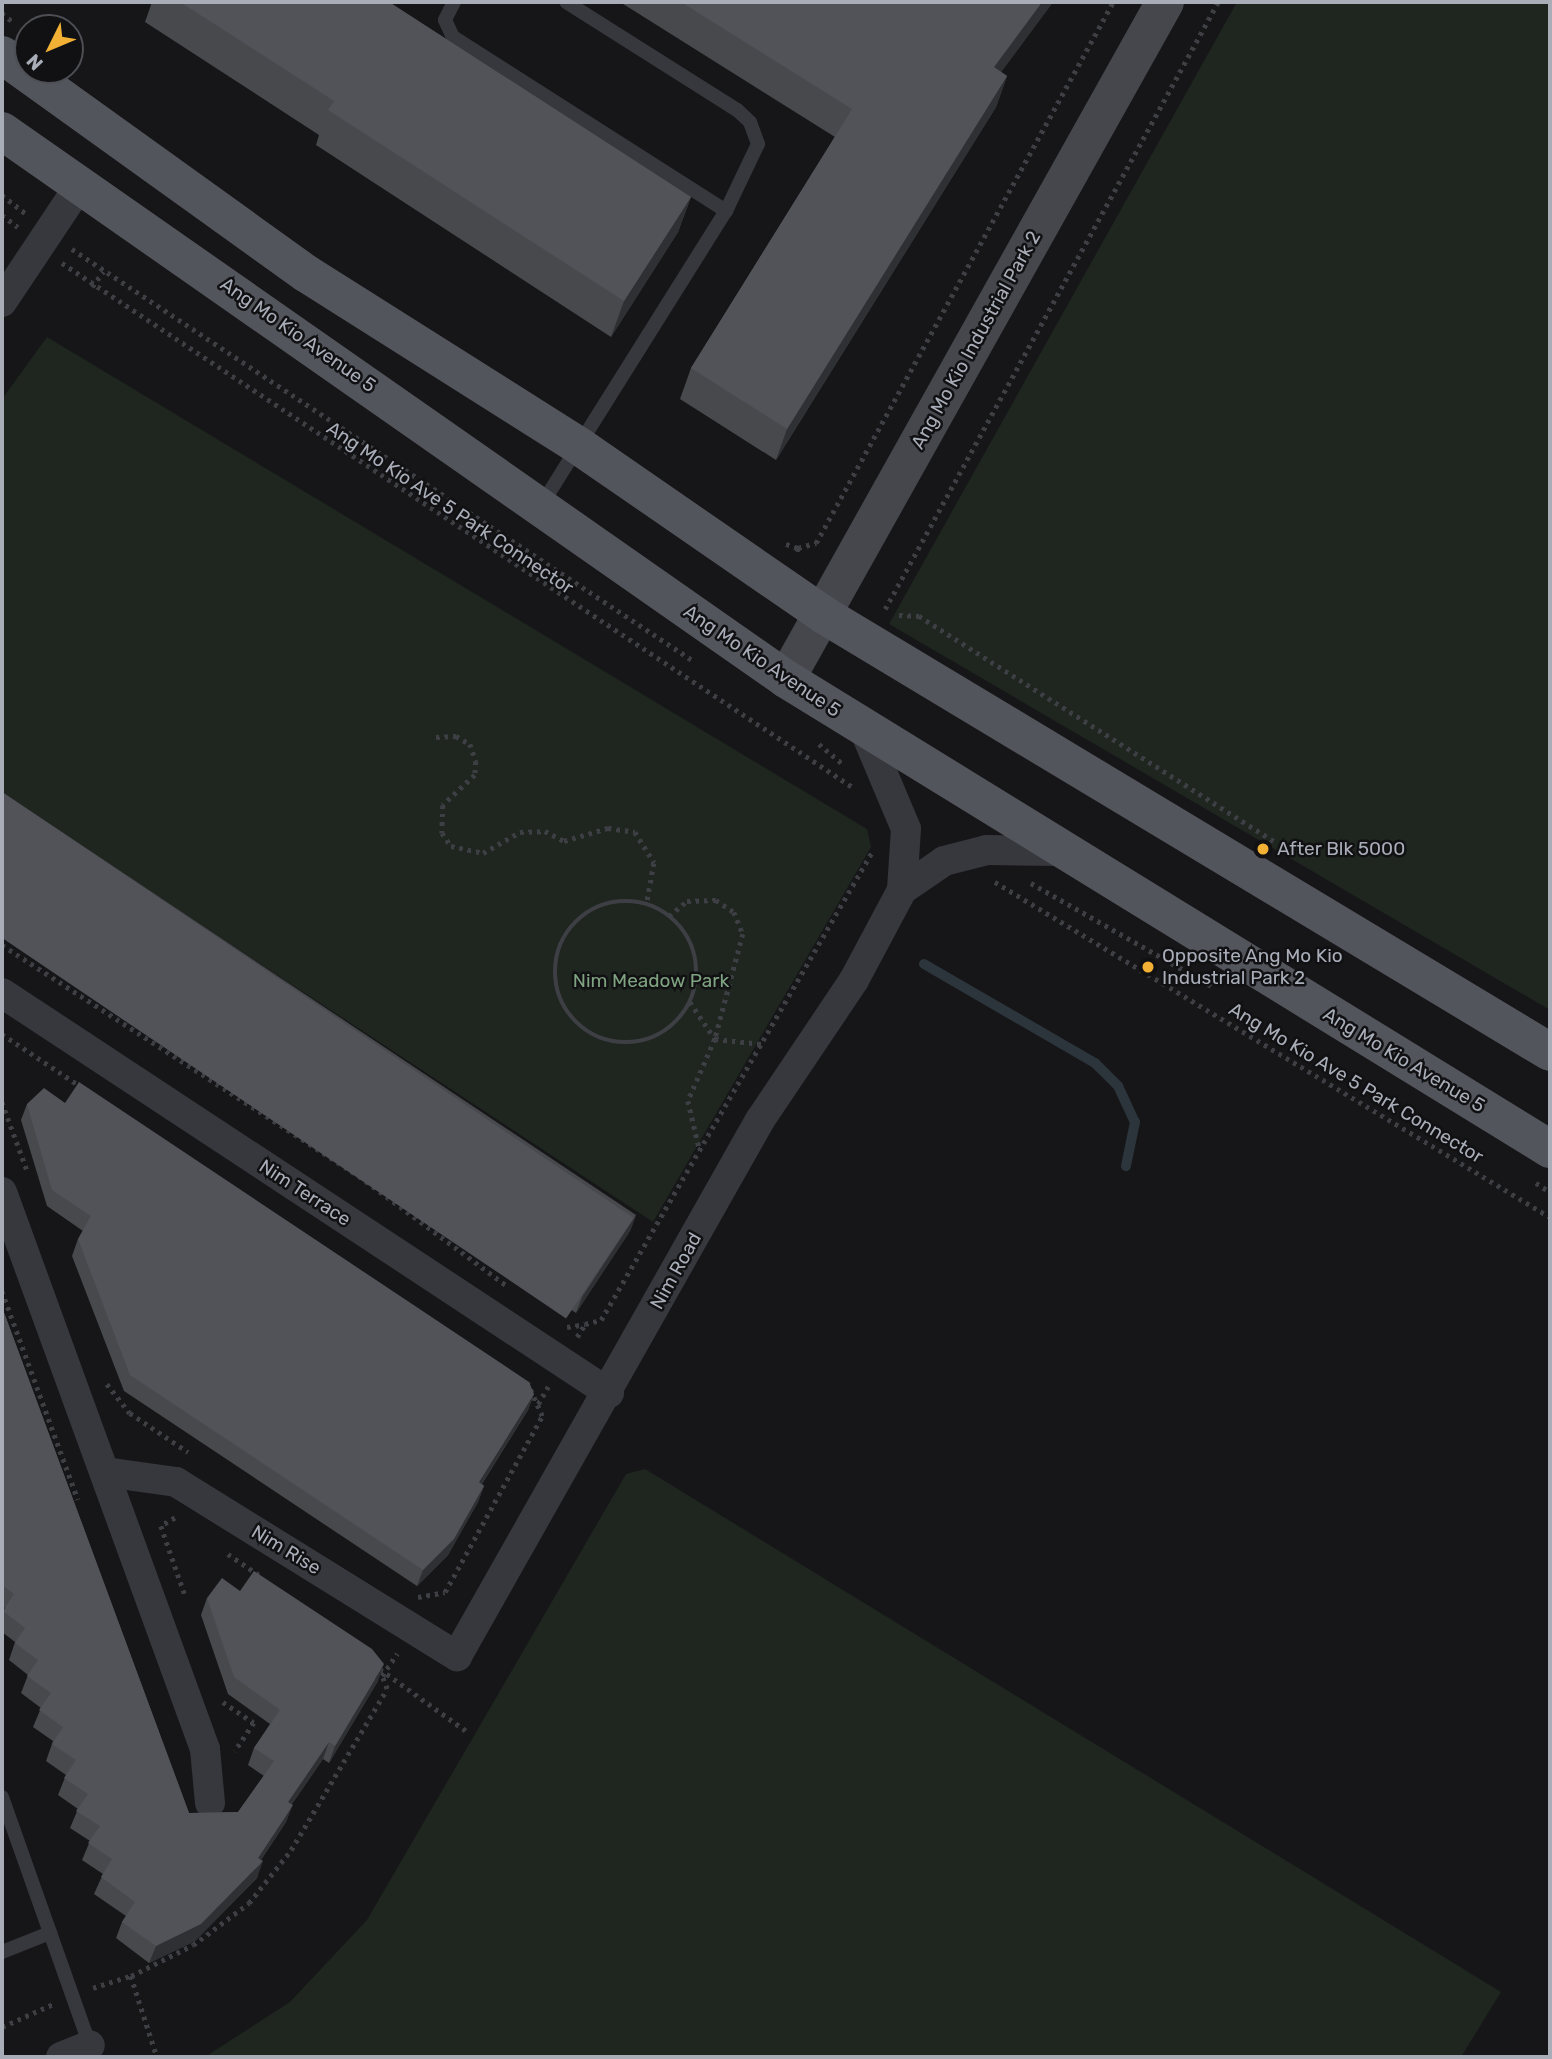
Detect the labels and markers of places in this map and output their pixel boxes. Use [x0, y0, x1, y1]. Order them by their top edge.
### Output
place label: After Blk 5000 [1277, 838, 1406, 860]
marker: After Blk 5000 [1255, 841, 1271, 857]
place label: Opposite Ang Mo Kio Industrial Park 2 [1162, 945, 1343, 989]
marker: Opposite Ang Mo Kio Industrial Park 2 [1140, 959, 1156, 975]

